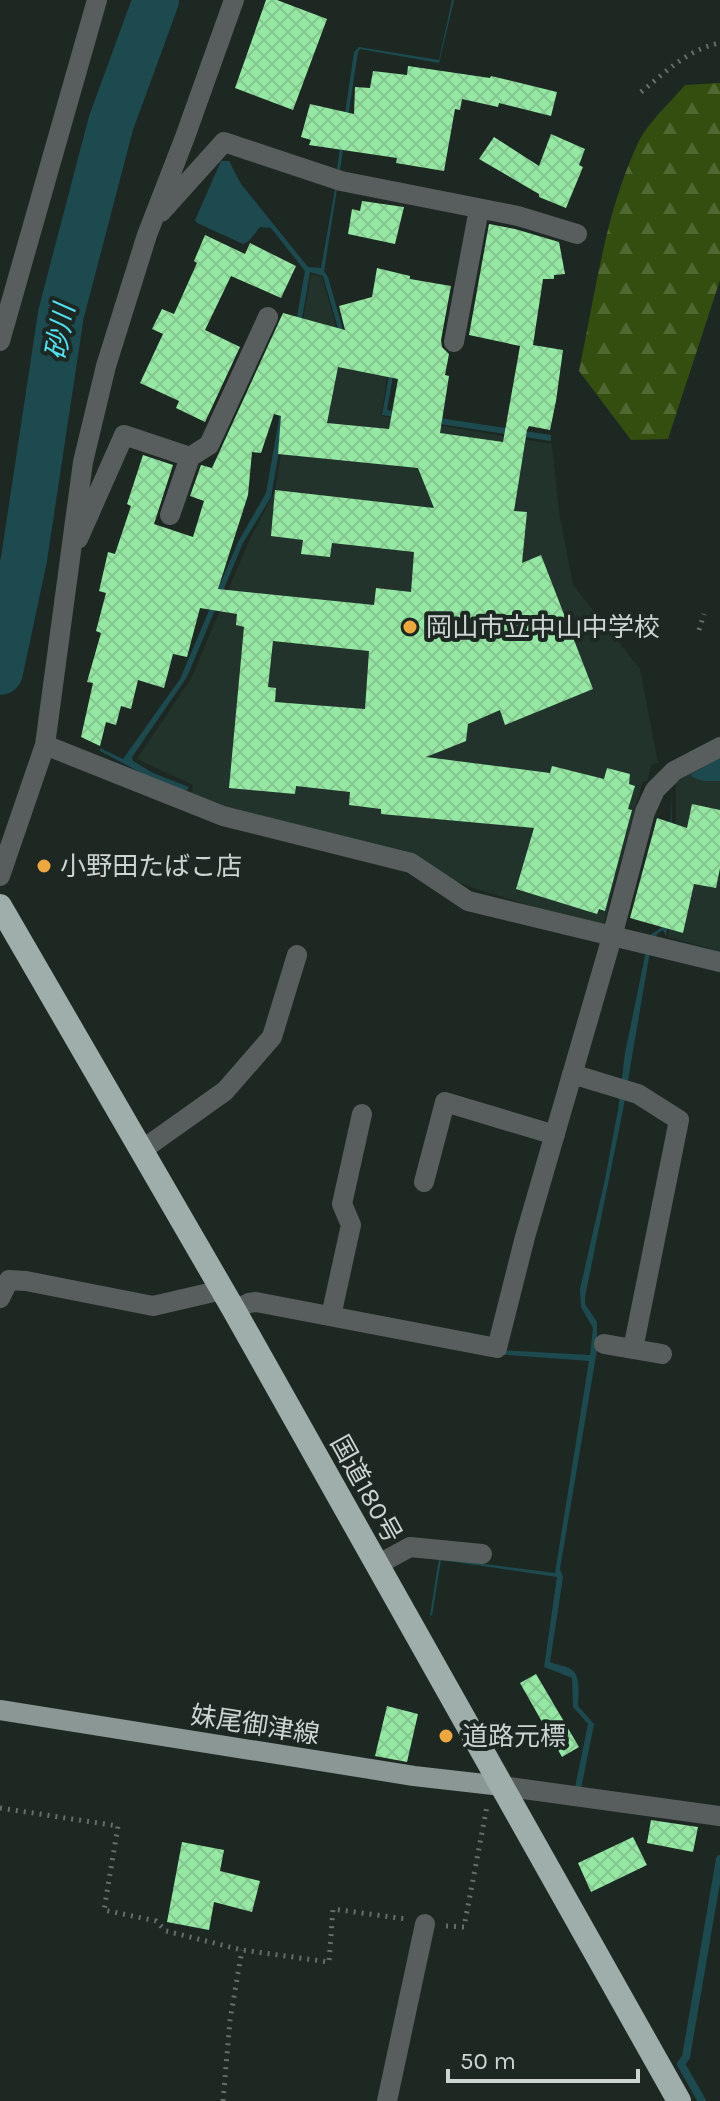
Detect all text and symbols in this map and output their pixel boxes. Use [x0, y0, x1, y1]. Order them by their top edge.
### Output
water label: 砂川 [39, 299, 82, 362]
place label: 岡山市立中山中学校 [426, 612, 660, 643]
marker: 岡山市立中山中学校 [401, 618, 419, 636]
place label: 小野田たばこ店 [60, 851, 242, 882]
marker: 小野田たばこ店 [35, 857, 53, 875]
street label: 国道180号 [324, 1430, 408, 1548]
street label: 妹尾御津線 [188, 1700, 322, 1750]
place label: 道路元標 [462, 1721, 566, 1752]
marker: 道路元標 [437, 1727, 455, 1745]
scale bar [448, 2033, 638, 2083]
text: 50 m [460, 2047, 516, 2075]

